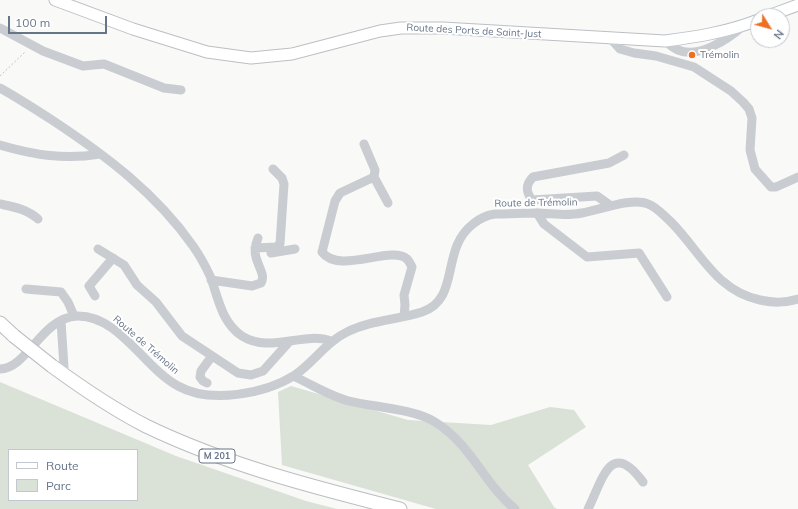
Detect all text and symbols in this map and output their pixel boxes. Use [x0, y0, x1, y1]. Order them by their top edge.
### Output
scale bar [10, 8, 109, 34]
north arrow [750, 8, 790, 48]
text: 100 m [15, 15, 50, 30]
street label: Route des Ports de Saint-Just [406, 21, 542, 41]
text: N [771, 27, 787, 42]
place label: Trémolin [700, 49, 739, 61]
marker: Trémolin [687, 50, 697, 60]
street label: Route de Trémolin [494, 196, 578, 210]
street label: Route de Trémolin [111, 313, 181, 377]
legend [8, 449, 138, 501]
road number: M 201 [199, 449, 235, 463]
text: Route [46, 458, 79, 473]
text: Parc [46, 478, 71, 493]

